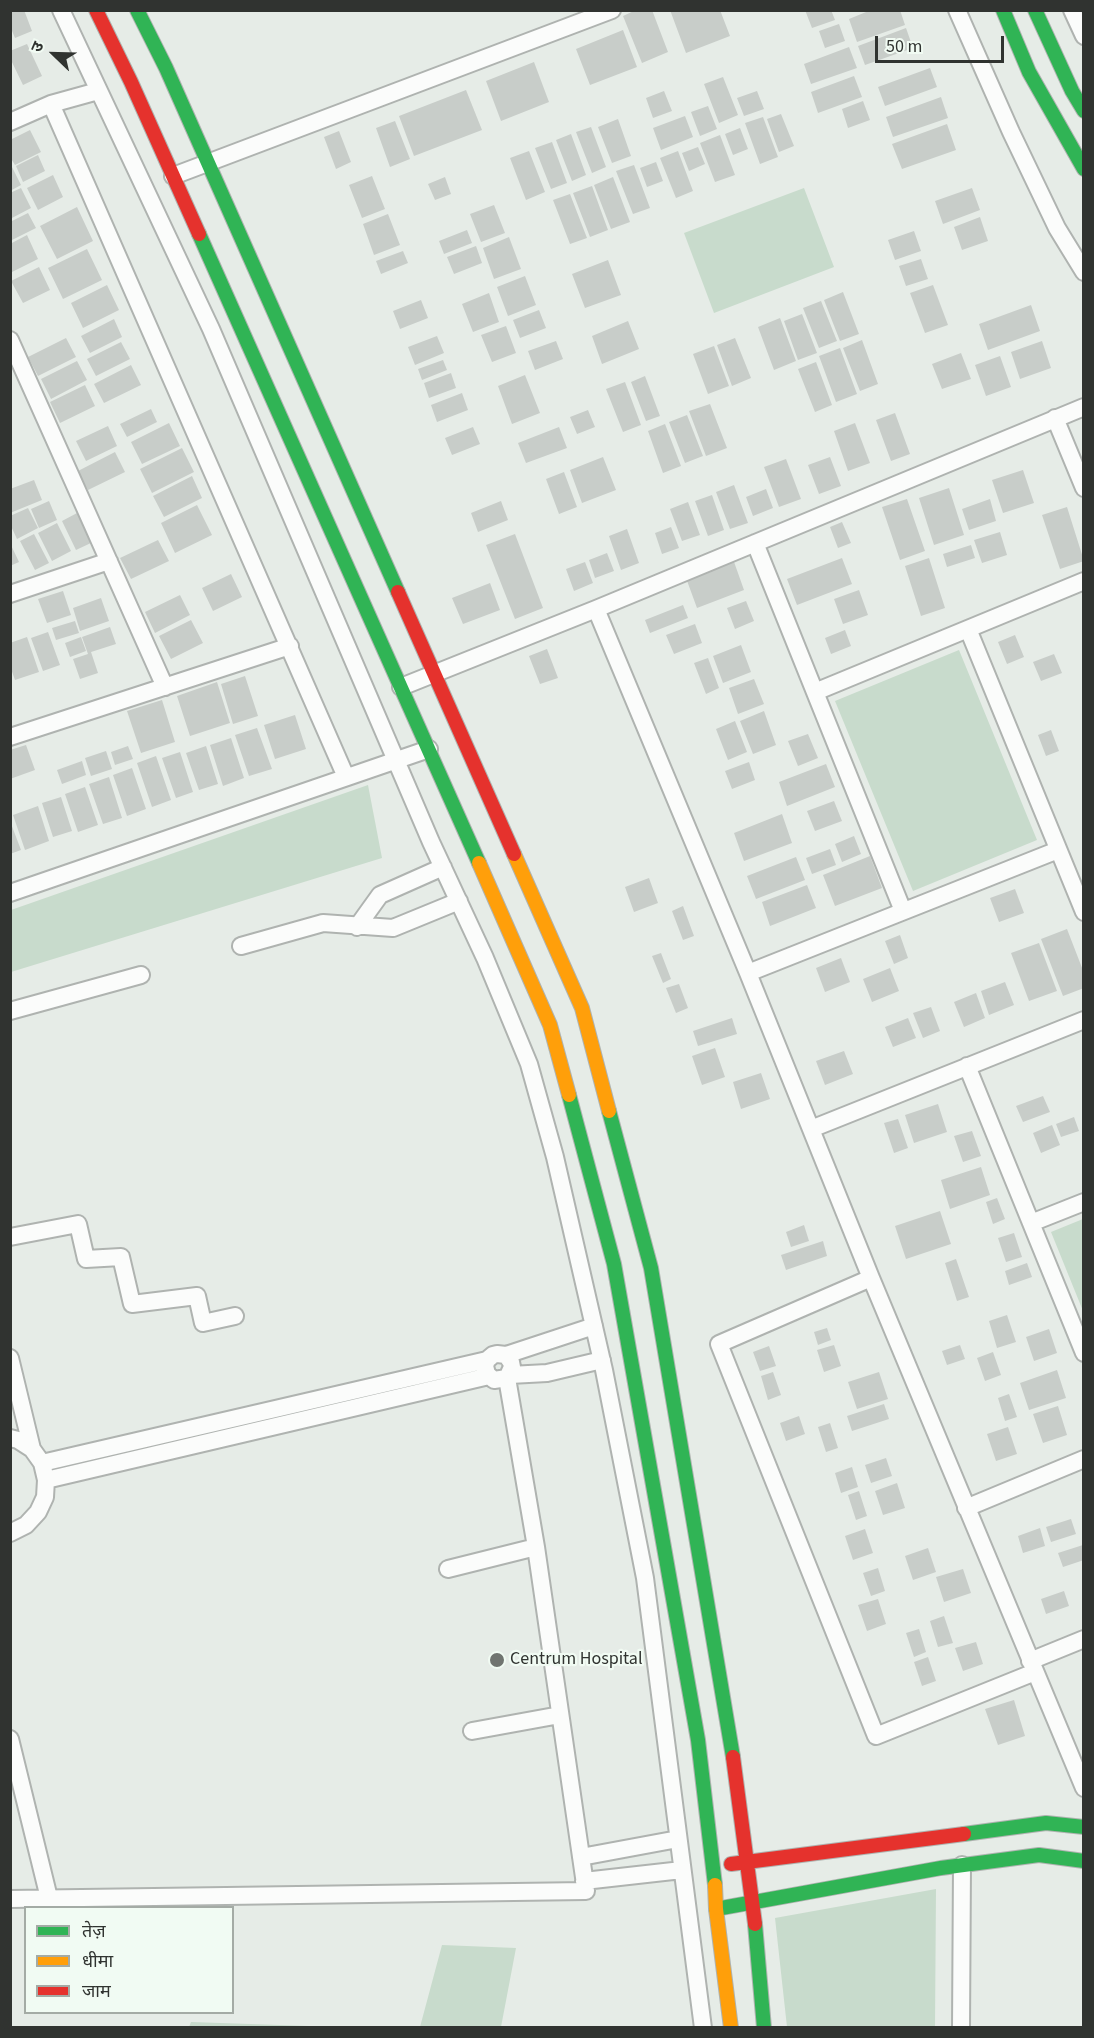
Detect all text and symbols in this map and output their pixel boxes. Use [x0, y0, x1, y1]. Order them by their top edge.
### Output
north arrow [24, 24, 84, 84]
scale bar [878, 24, 1007, 62]
text: 50 m [886, 34, 922, 59]
text: उ [25, 38, 49, 56]
place label: Centrum Hospital [510, 1649, 642, 1671]
marker: Centrum Hospital [488, 1651, 506, 1669]
legend [24, 1906, 234, 2014]
text: तेज़ [82, 1919, 106, 1944]
text: धीमा [82, 1949, 113, 1974]
text: जाम [82, 1979, 111, 2004]

